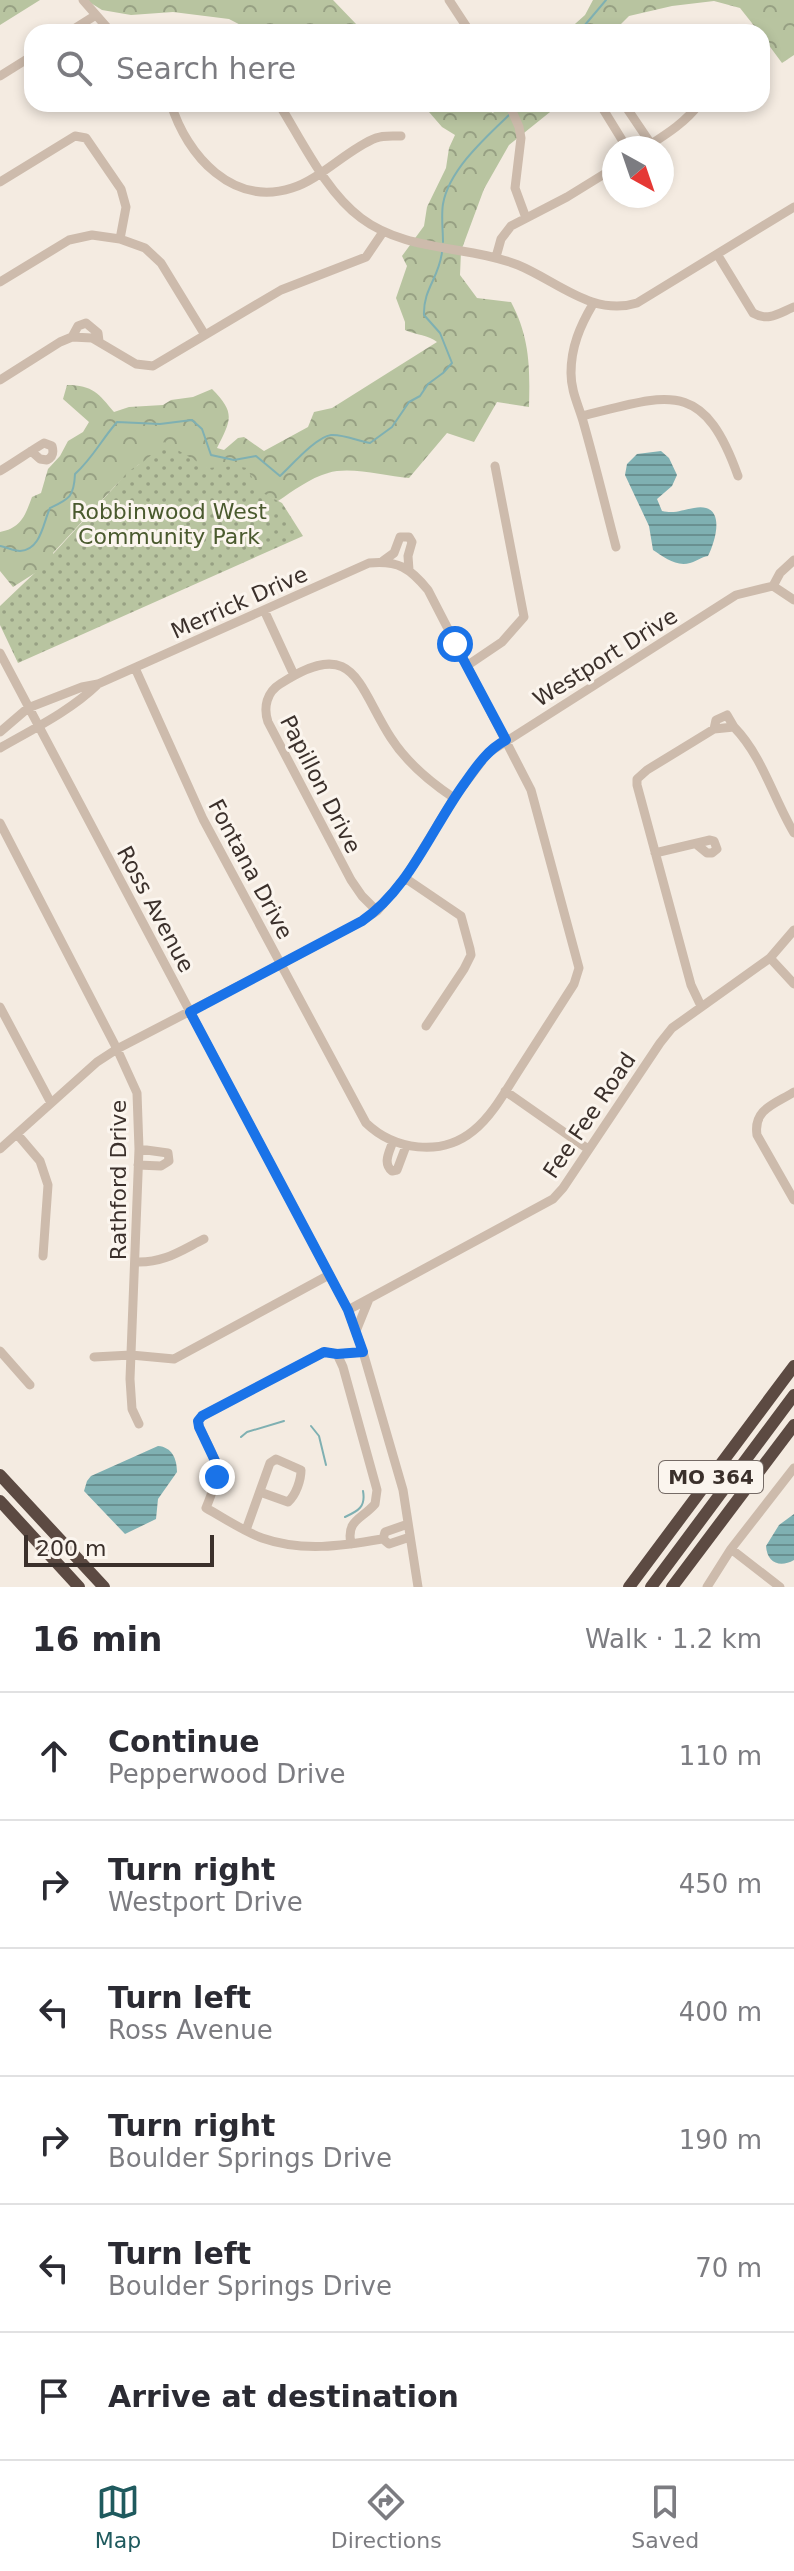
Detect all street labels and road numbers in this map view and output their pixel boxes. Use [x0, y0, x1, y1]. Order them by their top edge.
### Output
street label: Merrick Drive [167, 561, 311, 644]
street label: Westport Drive [529, 603, 682, 712]
street label: Papillon Drive [275, 711, 366, 857]
street label: Fontana Drive [203, 795, 298, 943]
street label: Ross Avenue [112, 842, 199, 977]
street label: Fee Fee Road [538, 1048, 641, 1183]
street label: Rathford Drive [106, 1100, 131, 1260]
road number: MO 364 [659, 1461, 763, 1493]

